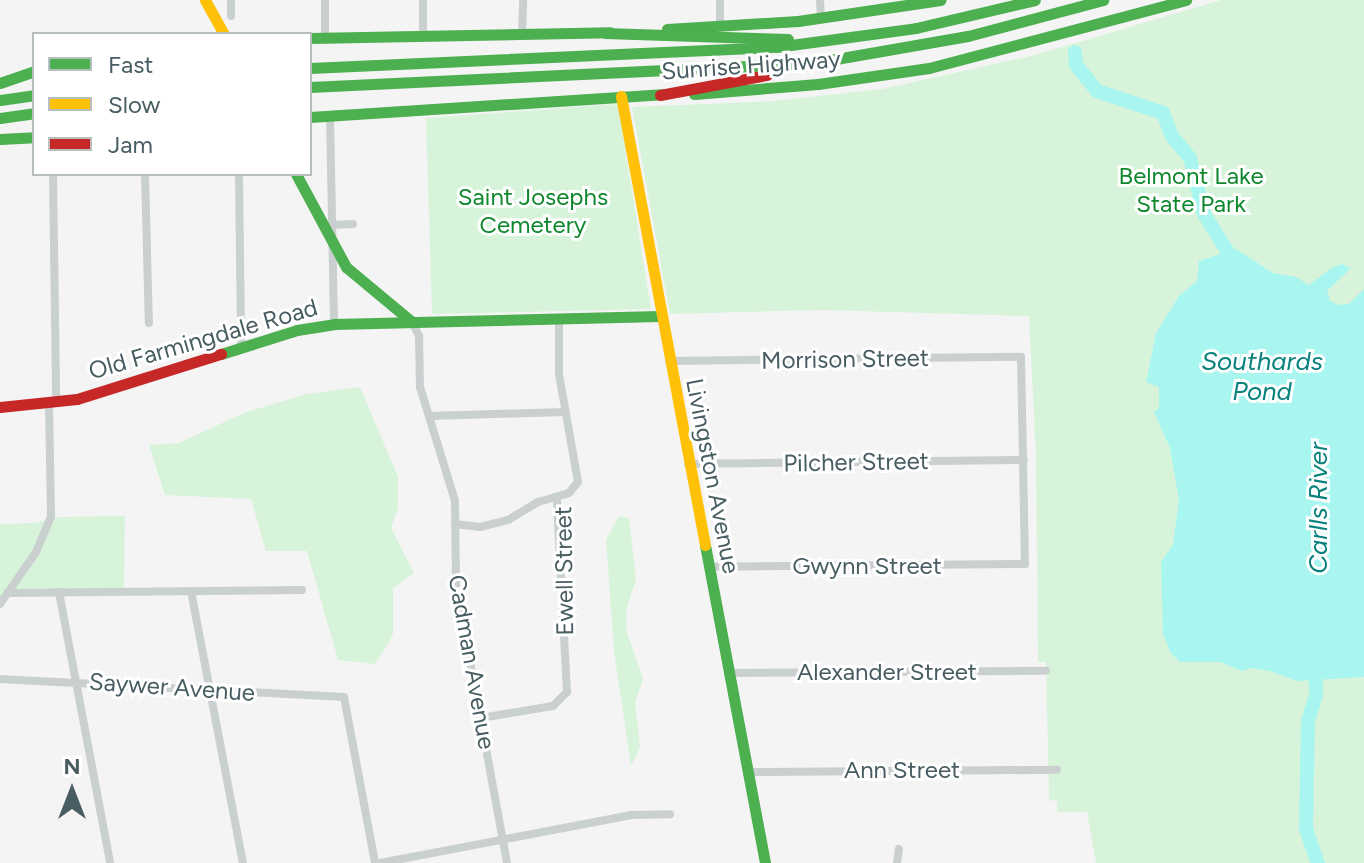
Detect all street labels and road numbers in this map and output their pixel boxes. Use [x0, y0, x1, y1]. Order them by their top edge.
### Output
street label: Sunrise Highway [660, 44, 842, 86]
street label: Old Farmingdale Road [85, 293, 321, 385]
street label: Morrison Street [761, 343, 929, 375]
street label: Livingston Avenue [680, 376, 746, 576]
street label: Pilcher Street [783, 446, 929, 478]
street label: Ewell Street [548, 506, 580, 636]
street label: Gwynn Street [792, 552, 942, 580]
street label: Cadman Avenue [442, 572, 502, 752]
street label: Alexander Street [797, 658, 977, 686]
street label: Saywer Avenue [88, 667, 256, 707]
street label: Ann Street [844, 756, 960, 784]

